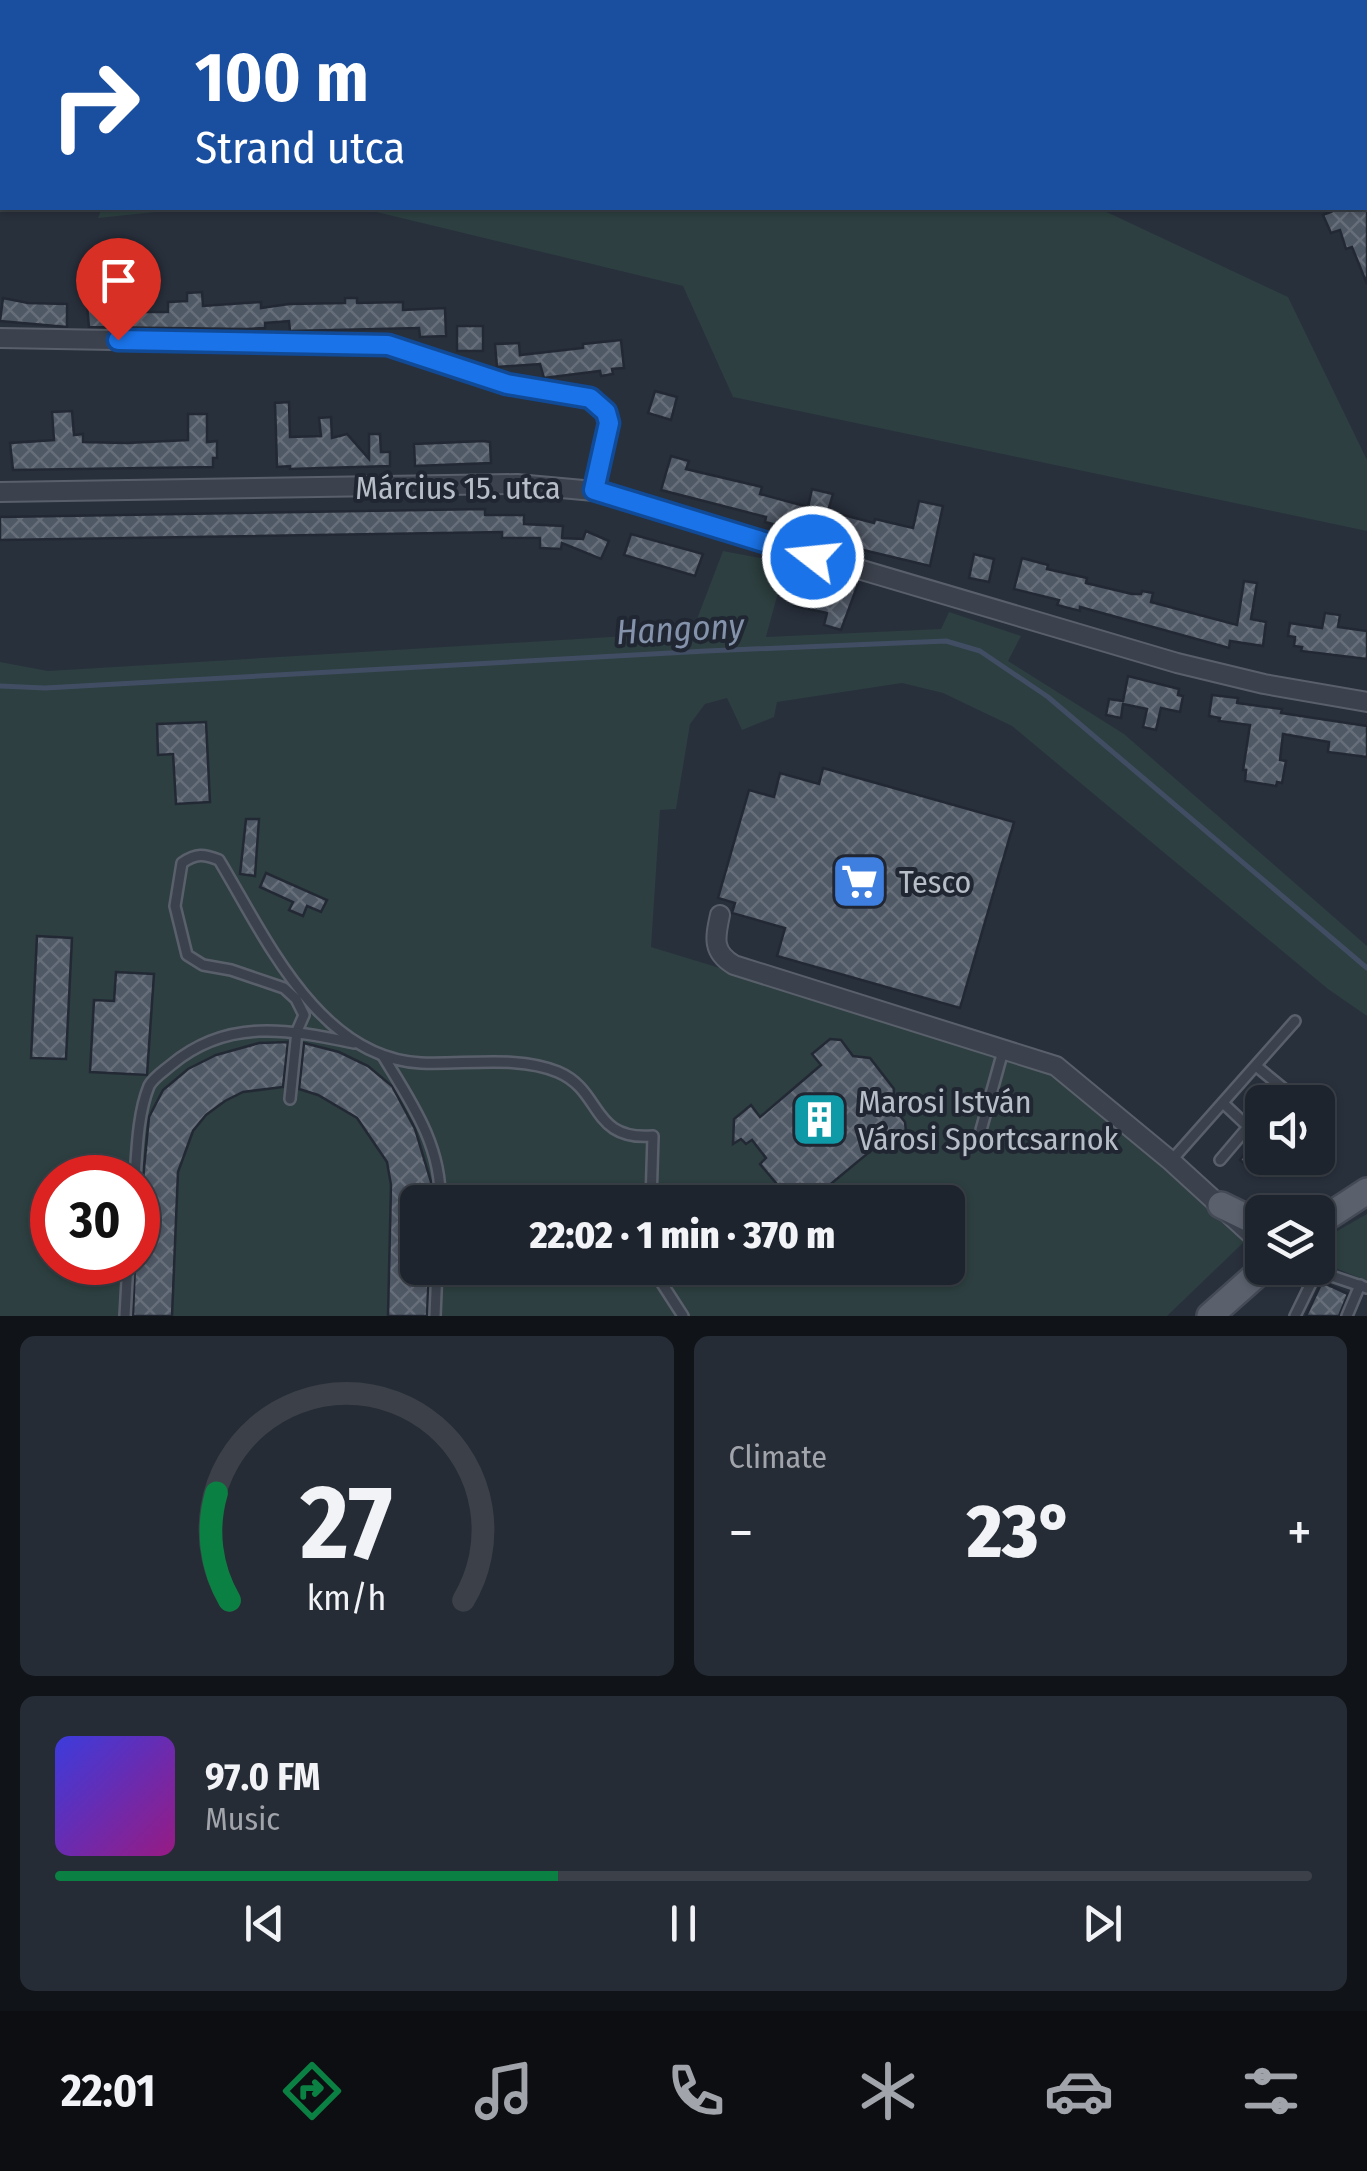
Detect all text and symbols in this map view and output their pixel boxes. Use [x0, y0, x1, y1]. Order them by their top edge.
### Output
text: 100 m [195, 36, 369, 120]
icon: right [30, 40, 160, 170]
text: Strand utca [195, 121, 405, 175]
pin [76, 238, 161, 341]
icon: arrive [91, 253, 146, 308]
street label: Március 15. utca [355, 469, 561, 507]
position arrow [761, 505, 865, 609]
water label: Hangony [615, 605, 746, 653]
supermarket icon: Tesco [830, 852, 890, 912]
place label: Tesco [899, 863, 971, 901]
place label: Marosi István Városi Sportcsarnok [858, 1083, 1119, 1158]
map controls [1245, 1085, 1335, 1285]
button: sound [1245, 1085, 1335, 1175]
building icon: Marosi István Városi Sportcsarnok [789, 1090, 849, 1150]
speed limit sign: 30 [30, 1155, 160, 1285]
button: layers [1245, 1195, 1335, 1285]
text: 22:02 · 1 min · 370 m [530, 1212, 835, 1258]
text: Climate [729, 1438, 827, 1476]
text: 27 [300, 1461, 393, 1586]
text: 23° [967, 1487, 1073, 1577]
text: − [729, 1500, 753, 1566]
text: + [1287, 1500, 1312, 1566]
text: km/h [307, 1577, 387, 1619]
text: 97.0 FM [205, 1754, 320, 1800]
text: Music [205, 1800, 280, 1838]
icon: previous [237, 1896, 292, 1951]
icon: pause [656, 1896, 711, 1951]
icon: next [1075, 1896, 1130, 1951]
icon: directions [277, 2056, 347, 2126]
icon: music [469, 2056, 539, 2126]
icon: phone [661, 2056, 731, 2126]
icon: climate [853, 2056, 923, 2126]
icon: car [1044, 2056, 1114, 2126]
icon: filters [1236, 2056, 1306, 2126]
text: 22:01 [61, 2064, 155, 2118]

